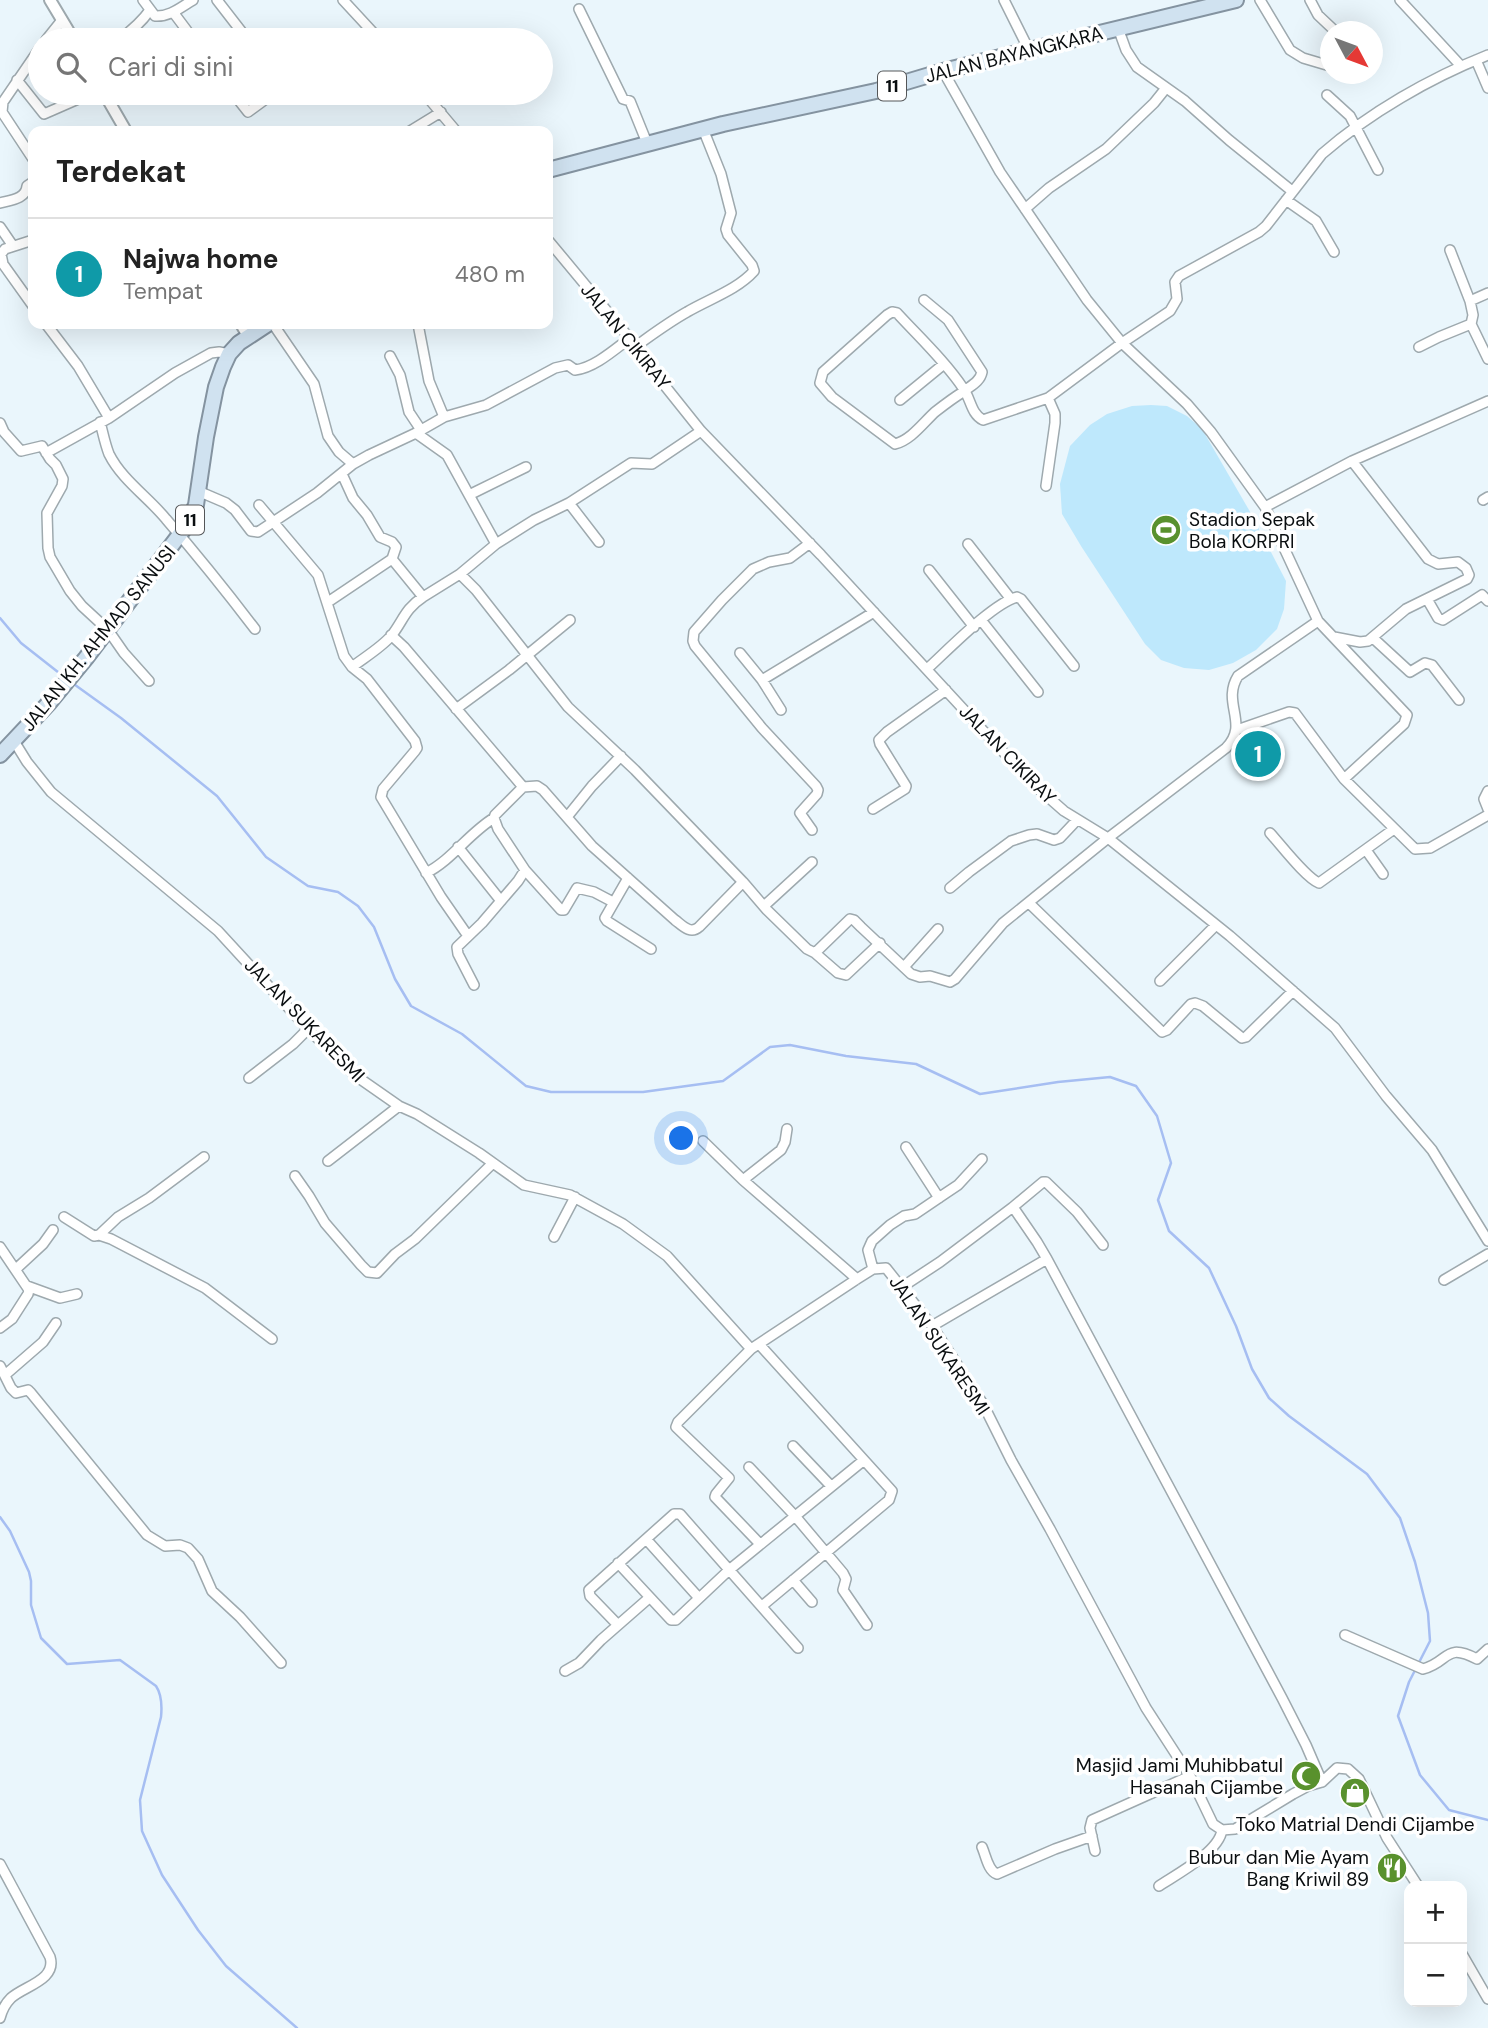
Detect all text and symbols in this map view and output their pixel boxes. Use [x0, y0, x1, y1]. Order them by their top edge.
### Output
street label: JALAN BAYANGKARA [923, 20, 1106, 89]
north arrow [1320, 21, 1383, 84]
search box [28, 28, 553, 105]
icon: search [52, 48, 90, 86]
text: Cari di sini [108, 50, 233, 84]
road number: 11 [878, 72, 906, 100]
text: Terdekat [56, 152, 186, 191]
text: Najwa home [123, 242, 278, 276]
text: 1 [75, 259, 83, 289]
text: 480 m [455, 259, 525, 289]
text: Tempat [123, 276, 203, 306]
street label: JALAN CIKIRAY [575, 278, 676, 395]
road number: 11 [176, 506, 204, 534]
place label: Stadion Sepak Bola KORPRI [1189, 507, 1316, 554]
sports icon: Stadion Sepak Bola KORPRI [1149, 513, 1183, 547]
street label: JALAN KH. AHMAD SANUSI [16, 540, 181, 736]
street label: JALAN CIKIRAY [954, 699, 1062, 810]
pin: 1 [1235, 728, 1281, 780]
street label: JALAN SUKARESMI [239, 953, 370, 1088]
your location [664, 1121, 698, 1155]
street label: JALAN SUKARESMI [884, 1271, 996, 1420]
place label: Masjid Jami Muhibbatul Hasanah Cijambe [1076, 1753, 1283, 1800]
mosque icon: Masjid Jami Muhibbatul Hasanah Cijambe [1289, 1759, 1323, 1793]
shop icon: Toko Matrial Dendi Cijambe [1338, 1776, 1372, 1810]
place label: Toko Matrial Dendi Cijambe [1235, 1812, 1475, 1837]
place label: Bubur dan Mie Ayam Bang Kriwil 89 [1188, 1845, 1369, 1892]
restaurant icon: Bubur dan Mie Ayam Bang Kriwil 89 [1375, 1851, 1409, 1885]
map controls [1404, 1881, 1467, 2007]
button: + [1404, 1881, 1467, 1944]
button: − [1404, 1944, 1467, 2007]

